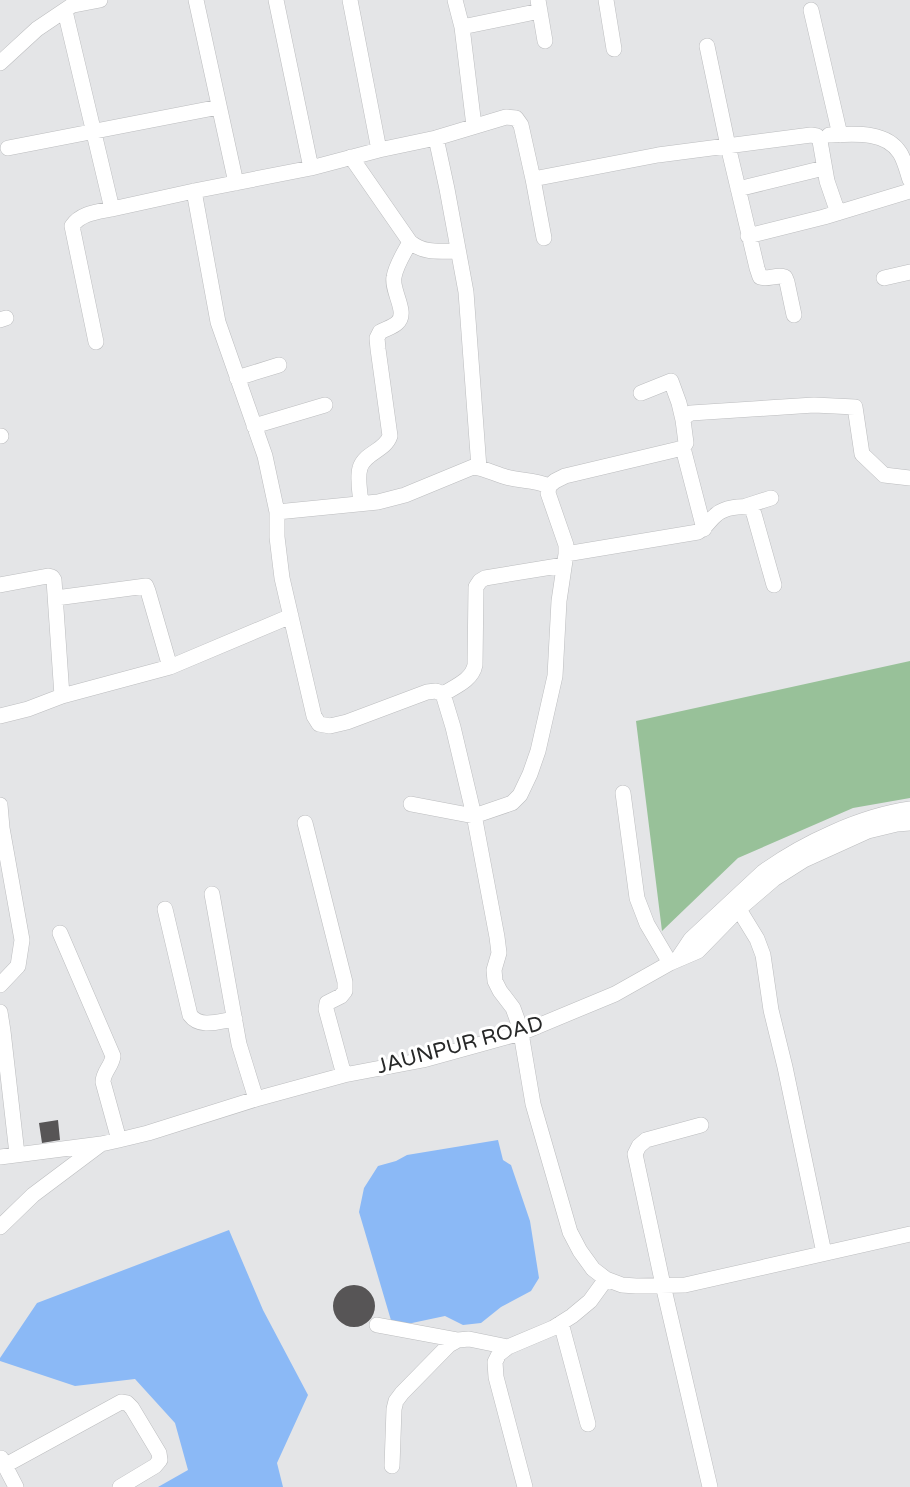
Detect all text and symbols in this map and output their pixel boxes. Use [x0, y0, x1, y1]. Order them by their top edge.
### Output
street label: JAUNPUR ROAD [374, 1011, 546, 1079]

